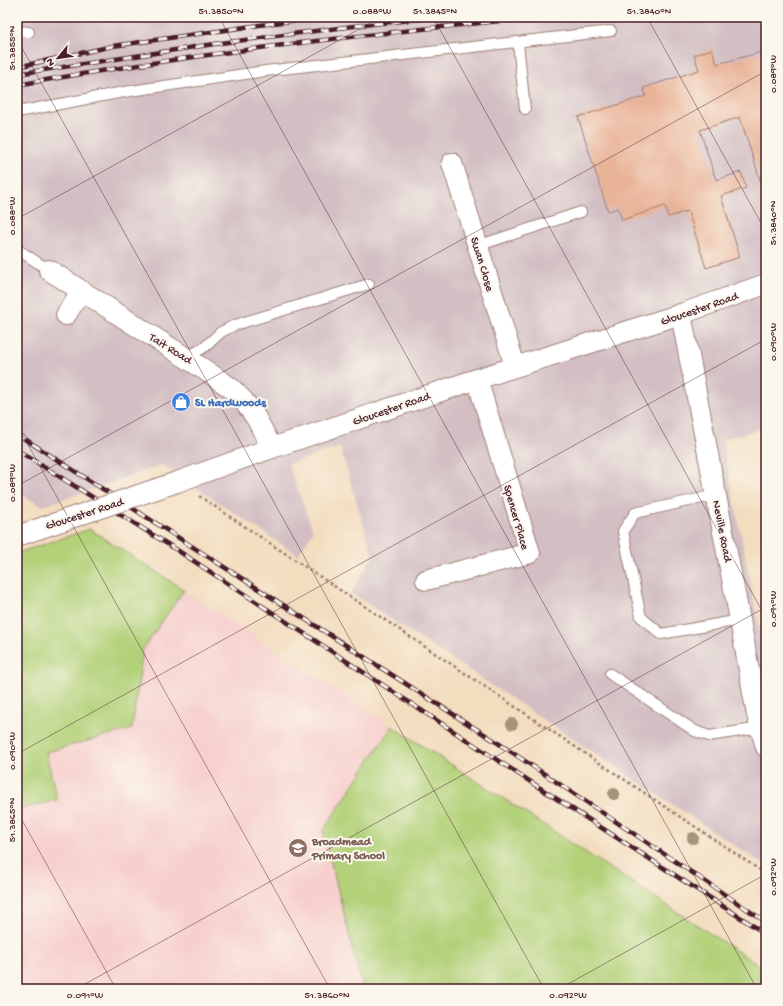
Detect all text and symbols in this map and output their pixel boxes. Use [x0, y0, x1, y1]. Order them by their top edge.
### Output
text: 51.3850°N [198, 6, 244, 18]
text: 0.088°W [353, 6, 392, 18]
text: 51.3845°N [413, 6, 458, 18]
text: 51.3840°N [627, 6, 672, 18]
text: 51.3855°N [7, 25, 19, 70]
north arrow [38, 38, 78, 78]
text: 0.089°W [768, 55, 780, 93]
text: N [44, 56, 58, 68]
text: 0.088°W [7, 196, 19, 235]
text: 51.3840°N [768, 200, 780, 245]
street label: Swan Close [466, 236, 496, 294]
street label: Gloucester Road [659, 290, 741, 330]
text: 0.090°W [768, 322, 780, 361]
street label: Tait Road [145, 331, 195, 369]
street label: Gloucester Road [351, 390, 433, 430]
shop icon: SL Hardwoods [170, 391, 192, 413]
place label: SL Hardwoods [195, 397, 266, 411]
text: 0.089°W [7, 464, 19, 502]
street label: Spencer Place [499, 483, 531, 552]
street label: Gloucester Road [44, 495, 126, 534]
street label: Neville Road [708, 499, 734, 564]
text: 0.091°W [768, 590, 780, 627]
text: 0.090°W [7, 731, 19, 770]
text: 51.3865°N [7, 797, 19, 842]
place label: Broadmead Primary School [311, 836, 385, 864]
school or university icon: Broadmead Primary School [287, 837, 309, 859]
text: 0.092°W [768, 858, 780, 896]
text: 0.091°W [67, 990, 104, 1002]
text: 51.3860°N [305, 990, 350, 1002]
text: 0.092°W [549, 990, 587, 1002]

